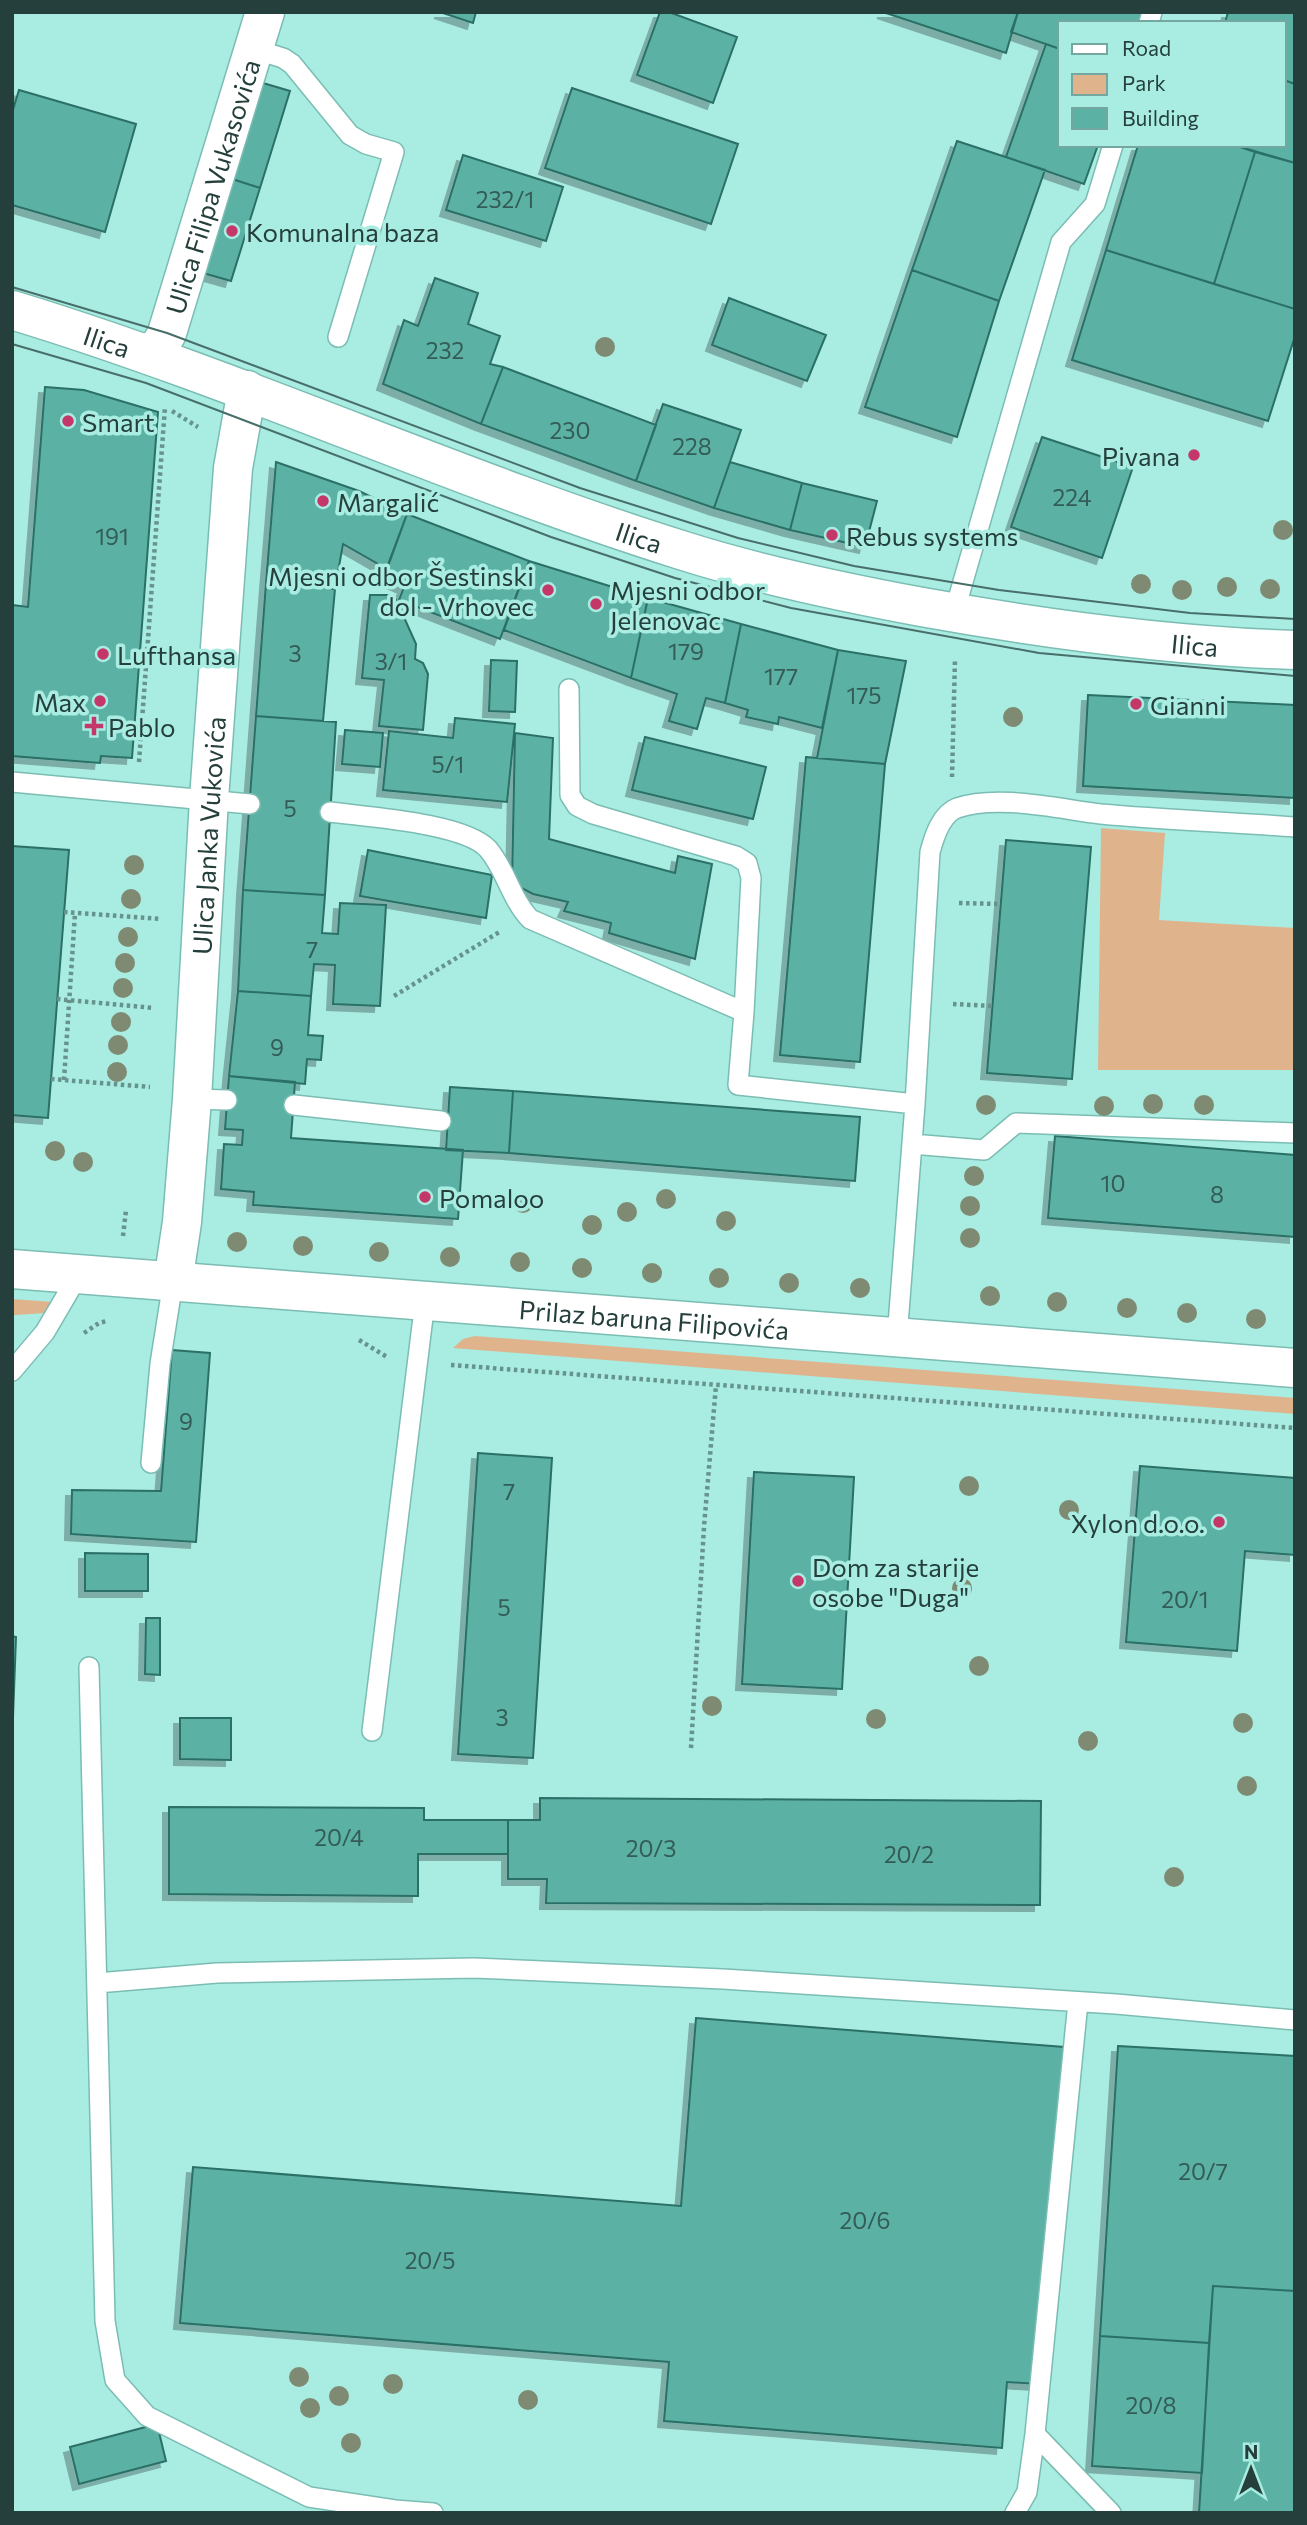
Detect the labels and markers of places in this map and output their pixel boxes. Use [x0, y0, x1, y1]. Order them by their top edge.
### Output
place label: Komunalna baza [246, 216, 439, 247]
marker: Komunalna baza [224, 223, 240, 239]
place label: Smart [82, 406, 155, 437]
marker: Smart [60, 413, 76, 429]
place label: Pivana [1102, 440, 1180, 471]
marker: Pivana [1186, 447, 1202, 463]
place label: Margalić [337, 486, 439, 517]
marker: Margalić [315, 493, 331, 509]
place label: Rebus systems [846, 520, 1018, 551]
marker: Rebus systems [824, 527, 840, 543]
place label: Mjesni odbor Šestinski dol - Vrhovec [268, 560, 534, 621]
place label: Mjesni odbor Jelenovac [610, 574, 765, 635]
marker: Mjesni odbor Šestinski dol - Vrhovec [540, 582, 556, 598]
marker: Mjesni odbor Jelenovac [588, 596, 604, 612]
place label: Lufthansa [117, 639, 236, 670]
marker: Lufthansa [95, 646, 111, 662]
place label: Max [34, 686, 86, 717]
place label: Gianni [1150, 689, 1226, 720]
marker: Max [92, 693, 108, 709]
marker: Gianni [1128, 696, 1144, 712]
place label: Pablo [108, 711, 175, 742]
marker: Pablo [86, 718, 102, 734]
place label: Pomaloo [439, 1182, 544, 1213]
marker: Pomaloo [417, 1189, 433, 1205]
place label: Xylon d.o.o. [1071, 1507, 1205, 1538]
marker: Xylon d.o.o. [1211, 1514, 1227, 1530]
place label: Dom za starije osobe "Duga" [812, 1551, 979, 1612]
marker: Dom za starije osobe "Duga" [790, 1573, 806, 1589]

